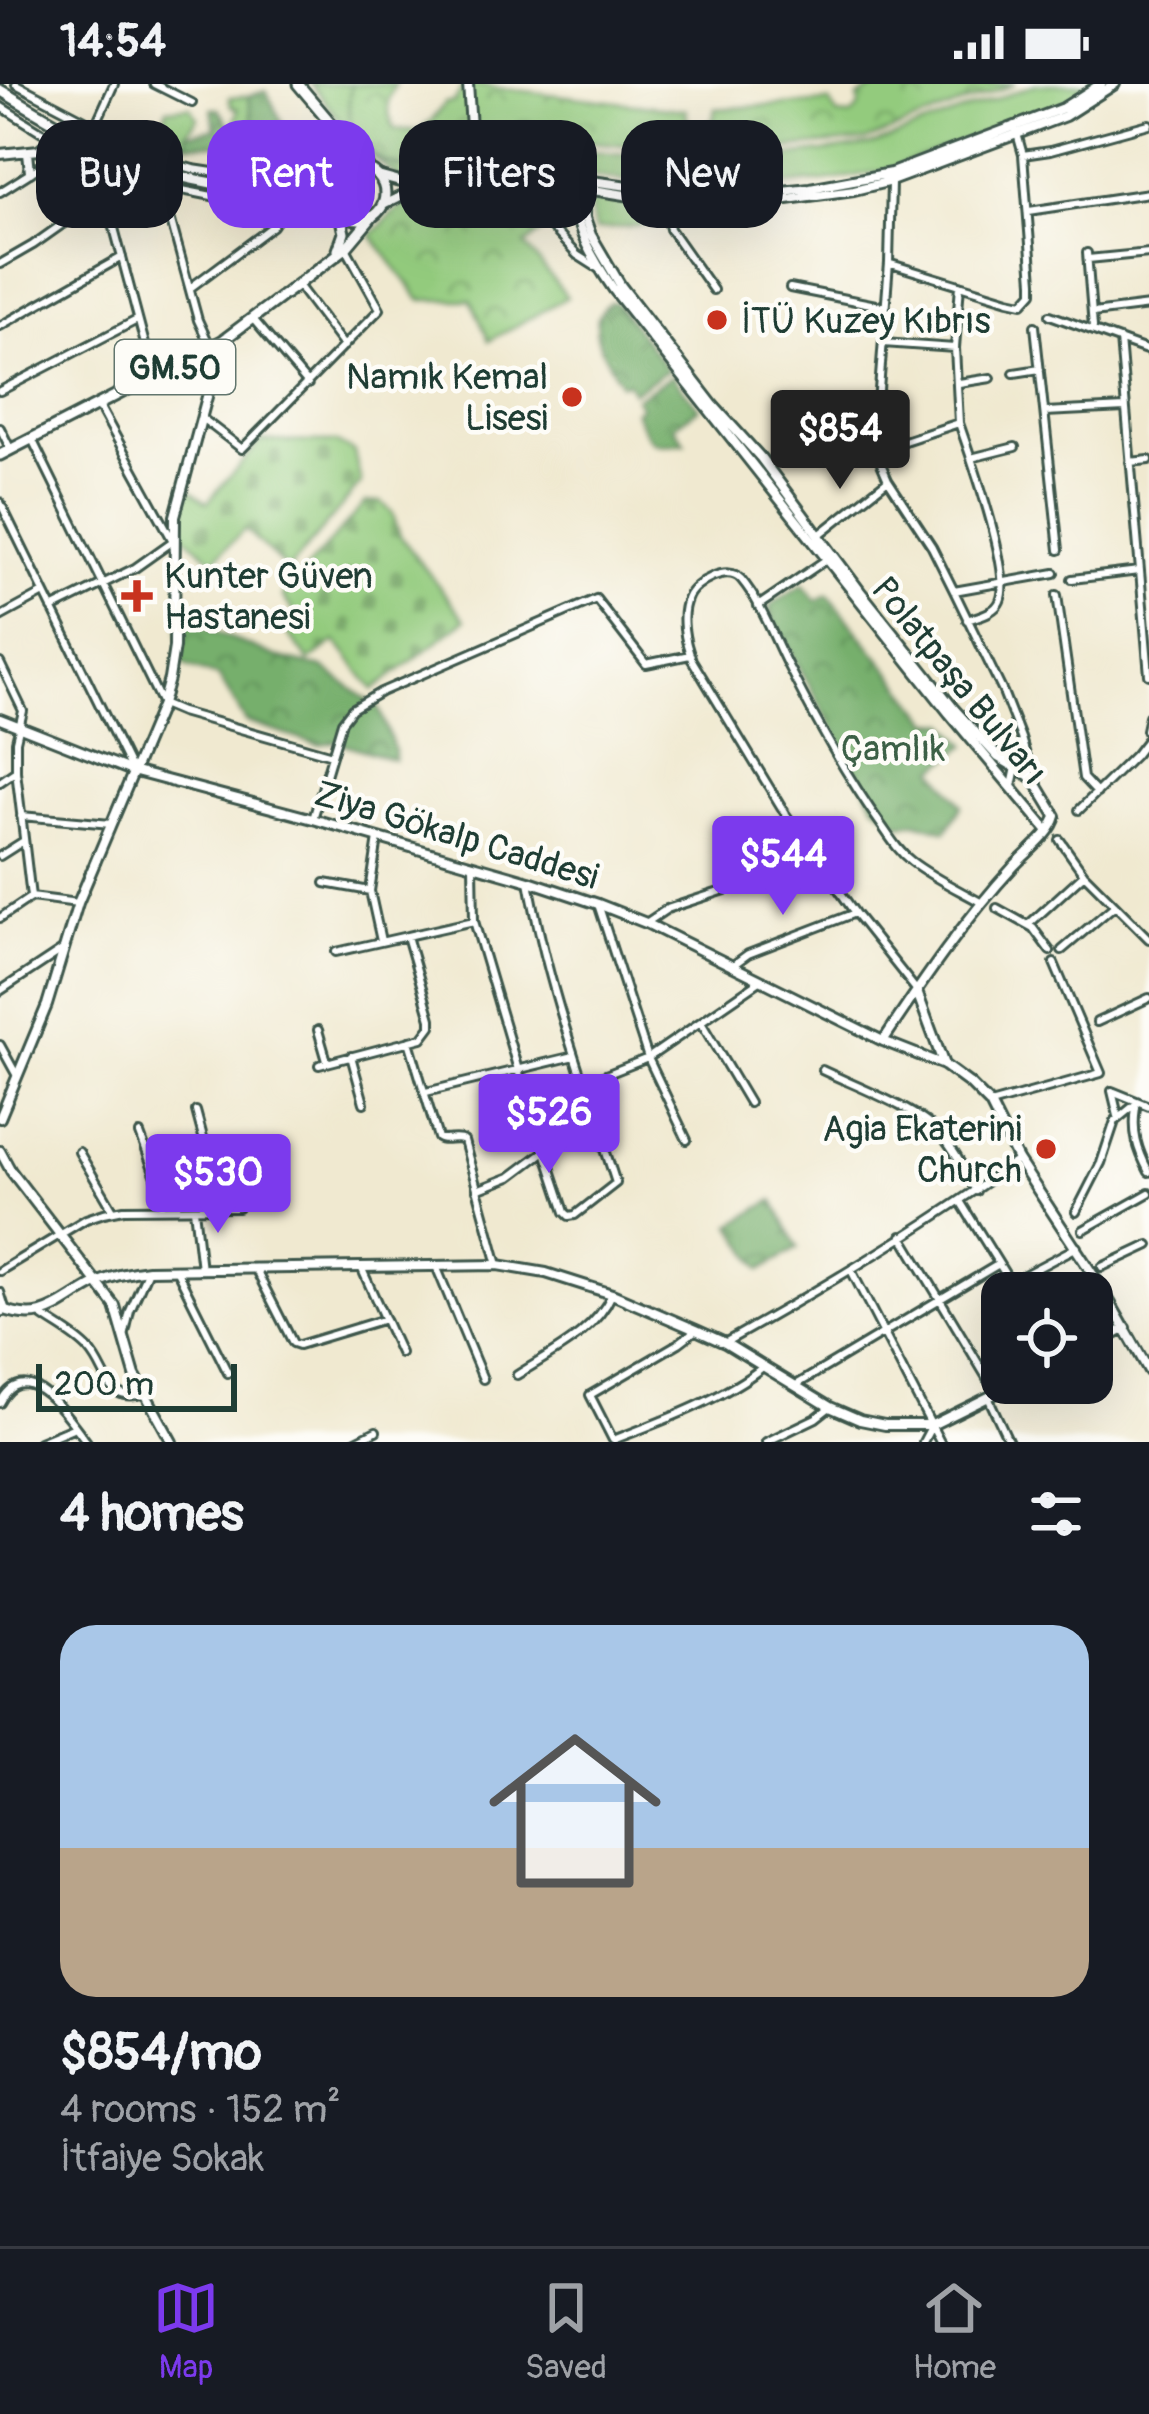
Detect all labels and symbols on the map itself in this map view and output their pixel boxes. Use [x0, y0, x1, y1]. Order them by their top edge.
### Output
place label: İTÜ Kuzey Kıbrıs [741, 299, 991, 344]
marker: İTÜ Kuzey Kıbrıs [704, 307, 730, 333]
road number: GM.50 [115, 340, 235, 394]
place label: Namık Kemal Lisesi [346, 355, 548, 441]
marker: Namık Kemal Lisesi [559, 384, 585, 410]
pin: $854 [769, 390, 911, 492]
place label: Kunter Güven Hastanesi [164, 554, 373, 640]
street label: Polatpaşa Bulvarı [861, 568, 1057, 794]
marker: Kunter Güven Hastanesi [121, 580, 153, 612]
park label: Çamlık [841, 727, 945, 772]
street label: Ziya Gökalp Caddesi [309, 771, 604, 900]
pin: $544 [712, 816, 854, 918]
pin: $526 [478, 1074, 620, 1176]
place label: Agia Ekaterini Church [822, 1107, 1022, 1193]
pin: $530 [147, 1134, 289, 1236]
marker: Agia Ekaterini Church [1033, 1136, 1059, 1162]
scale bar [36, 1358, 237, 1411]

